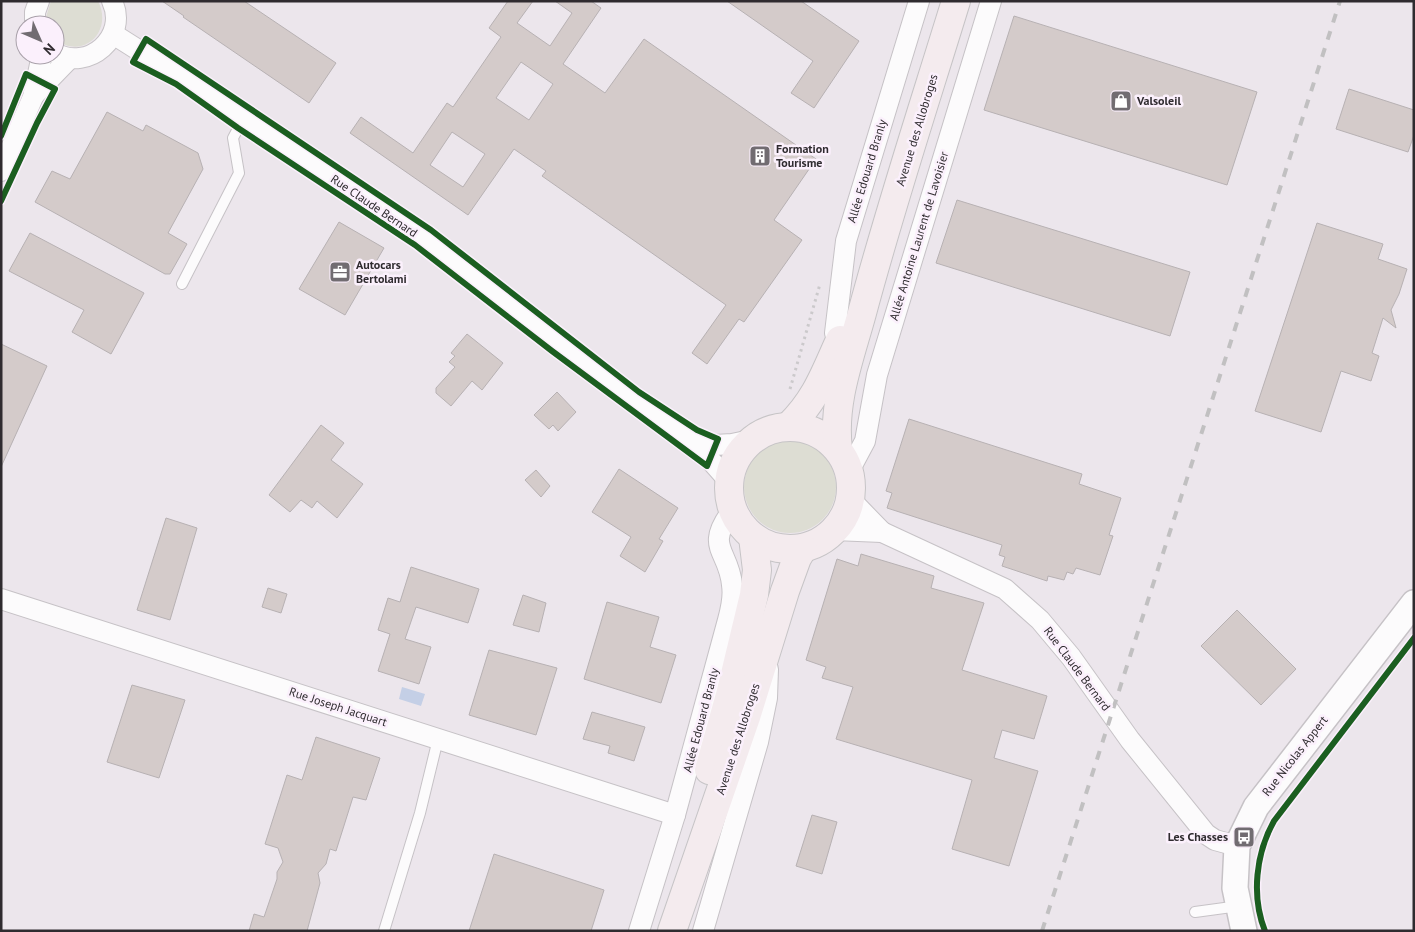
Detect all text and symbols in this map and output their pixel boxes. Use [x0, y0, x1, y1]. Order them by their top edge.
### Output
north arrow [15, 15, 65, 65]
text: N [40, 40, 59, 59]
street label: Avenue des Allobroges [892, 72, 941, 188]
shop icon: Valsoleil [1109, 89, 1133, 113]
place label: Valsoleil [1136, 93, 1181, 108]
street label: Allée Edouard Branly [844, 117, 890, 224]
place label: Formation Tourisme [776, 141, 829, 170]
building icon: Formation Tourisme [748, 144, 772, 168]
street label: Allée Antoine Laurent de Lavoisier [886, 150, 951, 322]
street label: Rue Claude Bernard [328, 171, 421, 240]
place label: Autocars Bertolami [356, 257, 407, 286]
office icon: Autocars Bertolami [328, 260, 352, 284]
street label: Rue Claude Bernard [1041, 624, 1114, 714]
street label: Allée Edouard Branly [679, 666, 722, 774]
street label: Avenue des Allobroges [712, 681, 763, 796]
street label: Rue Joseph Jacquart [287, 684, 389, 729]
street label: Rue Nicolas Appert [1259, 713, 1331, 799]
bus stop icon: Les Chasses [1232, 825, 1256, 849]
place label: Les Chasses [1168, 829, 1228, 844]

